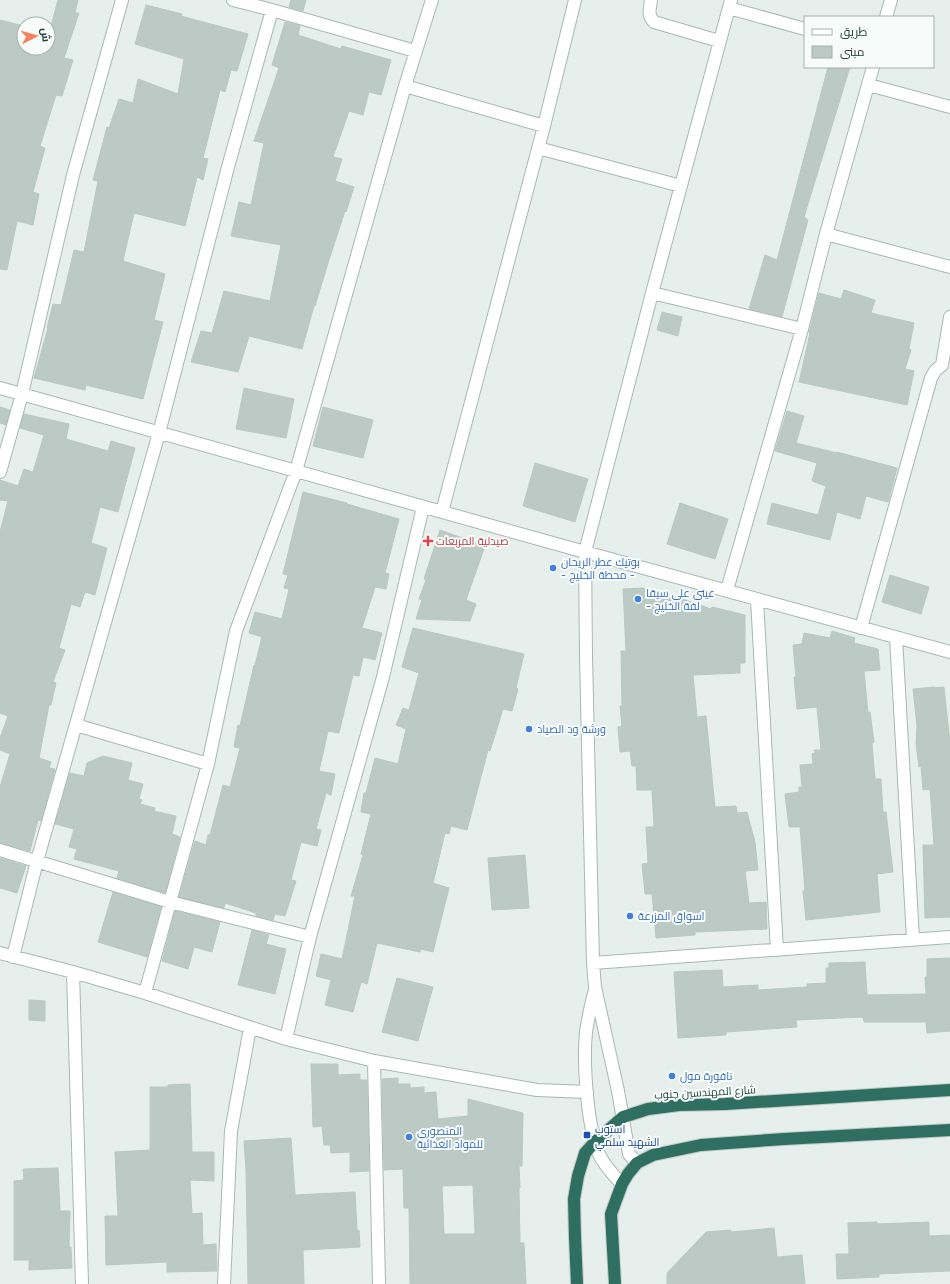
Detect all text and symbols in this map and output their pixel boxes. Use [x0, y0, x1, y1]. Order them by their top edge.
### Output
north arrow [16, 16, 56, 56]
legend [804, 16, 934, 68]
text: طريق [840, 24, 868, 39]
text: ش [38, 27, 54, 43]
text: مبنى [840, 44, 865, 59]
place label: صيدلية المربعات [436, 534, 508, 548]
marker: صيدلية المربعات [423, 536, 433, 546]
place label: بوتيك عطر الريحان - محطة الخليج - [561, 555, 640, 583]
marker: بوتيك عطر الريحان - محطة الخليج - [548, 563, 558, 573]
place label: عيني على سيقا - لفة الخليج [646, 586, 715, 614]
marker: عيني على سيقا - لفة الخليج [633, 594, 643, 604]
place label: ورشة ود الصياد [537, 722, 606, 736]
marker: ورشة ود الصياد [524, 724, 534, 734]
place label: اسواق المزرعة [638, 909, 704, 923]
marker: اسواق المزرعة [625, 911, 635, 921]
place label: نافورة مول [680, 1069, 732, 1083]
marker: نافورة مول [667, 1071, 677, 1081]
street label: شارع المهندسين جنوب [654, 1082, 756, 1103]
place label: استوب الشهيد سلمي [595, 1122, 660, 1151]
place label: المنصوري للمواد الغذائية [417, 1124, 483, 1151]
marker: استوب الشهيد سلمي [582, 1130, 592, 1140]
marker: المنصوري للمواد الغذائية [404, 1132, 414, 1142]

